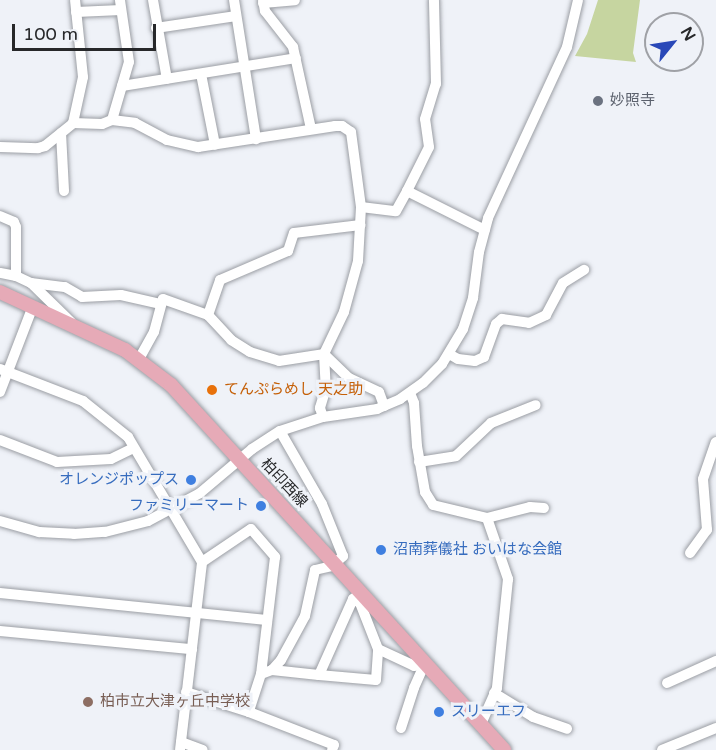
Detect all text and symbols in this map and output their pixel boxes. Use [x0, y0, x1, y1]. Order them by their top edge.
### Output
scale bar [15, 12, 159, 50]
north arrow [644, 12, 704, 72]
text: 100 m [23, 23, 78, 45]
text: N [676, 23, 700, 45]
place label: 妙照寺 [610, 92, 655, 110]
marker: 妙照寺 [591, 94, 605, 108]
place label: てんぷらめし 天之助 [224, 381, 363, 399]
marker: てんぷらめし 天之助 [205, 383, 219, 397]
street label: 柏印西線 [257, 455, 311, 511]
place label: オレンジポップス [59, 471, 179, 489]
marker: オレンジポップス [184, 473, 198, 487]
place label: ファミリーマート [129, 497, 249, 515]
marker: ファミリーマート [254, 499, 268, 513]
place label: 沼南葬儀社 おいはな会館 [393, 541, 562, 559]
marker: 沼南葬儀社 おいはな会館 [374, 543, 388, 557]
place label: 柏市立大津ヶ丘中学校 [100, 693, 250, 711]
marker: 柏市立大津ヶ丘中学校 [81, 695, 95, 709]
place label: スリーエフ [451, 703, 526, 721]
marker: スリーエフ [432, 705, 446, 719]

